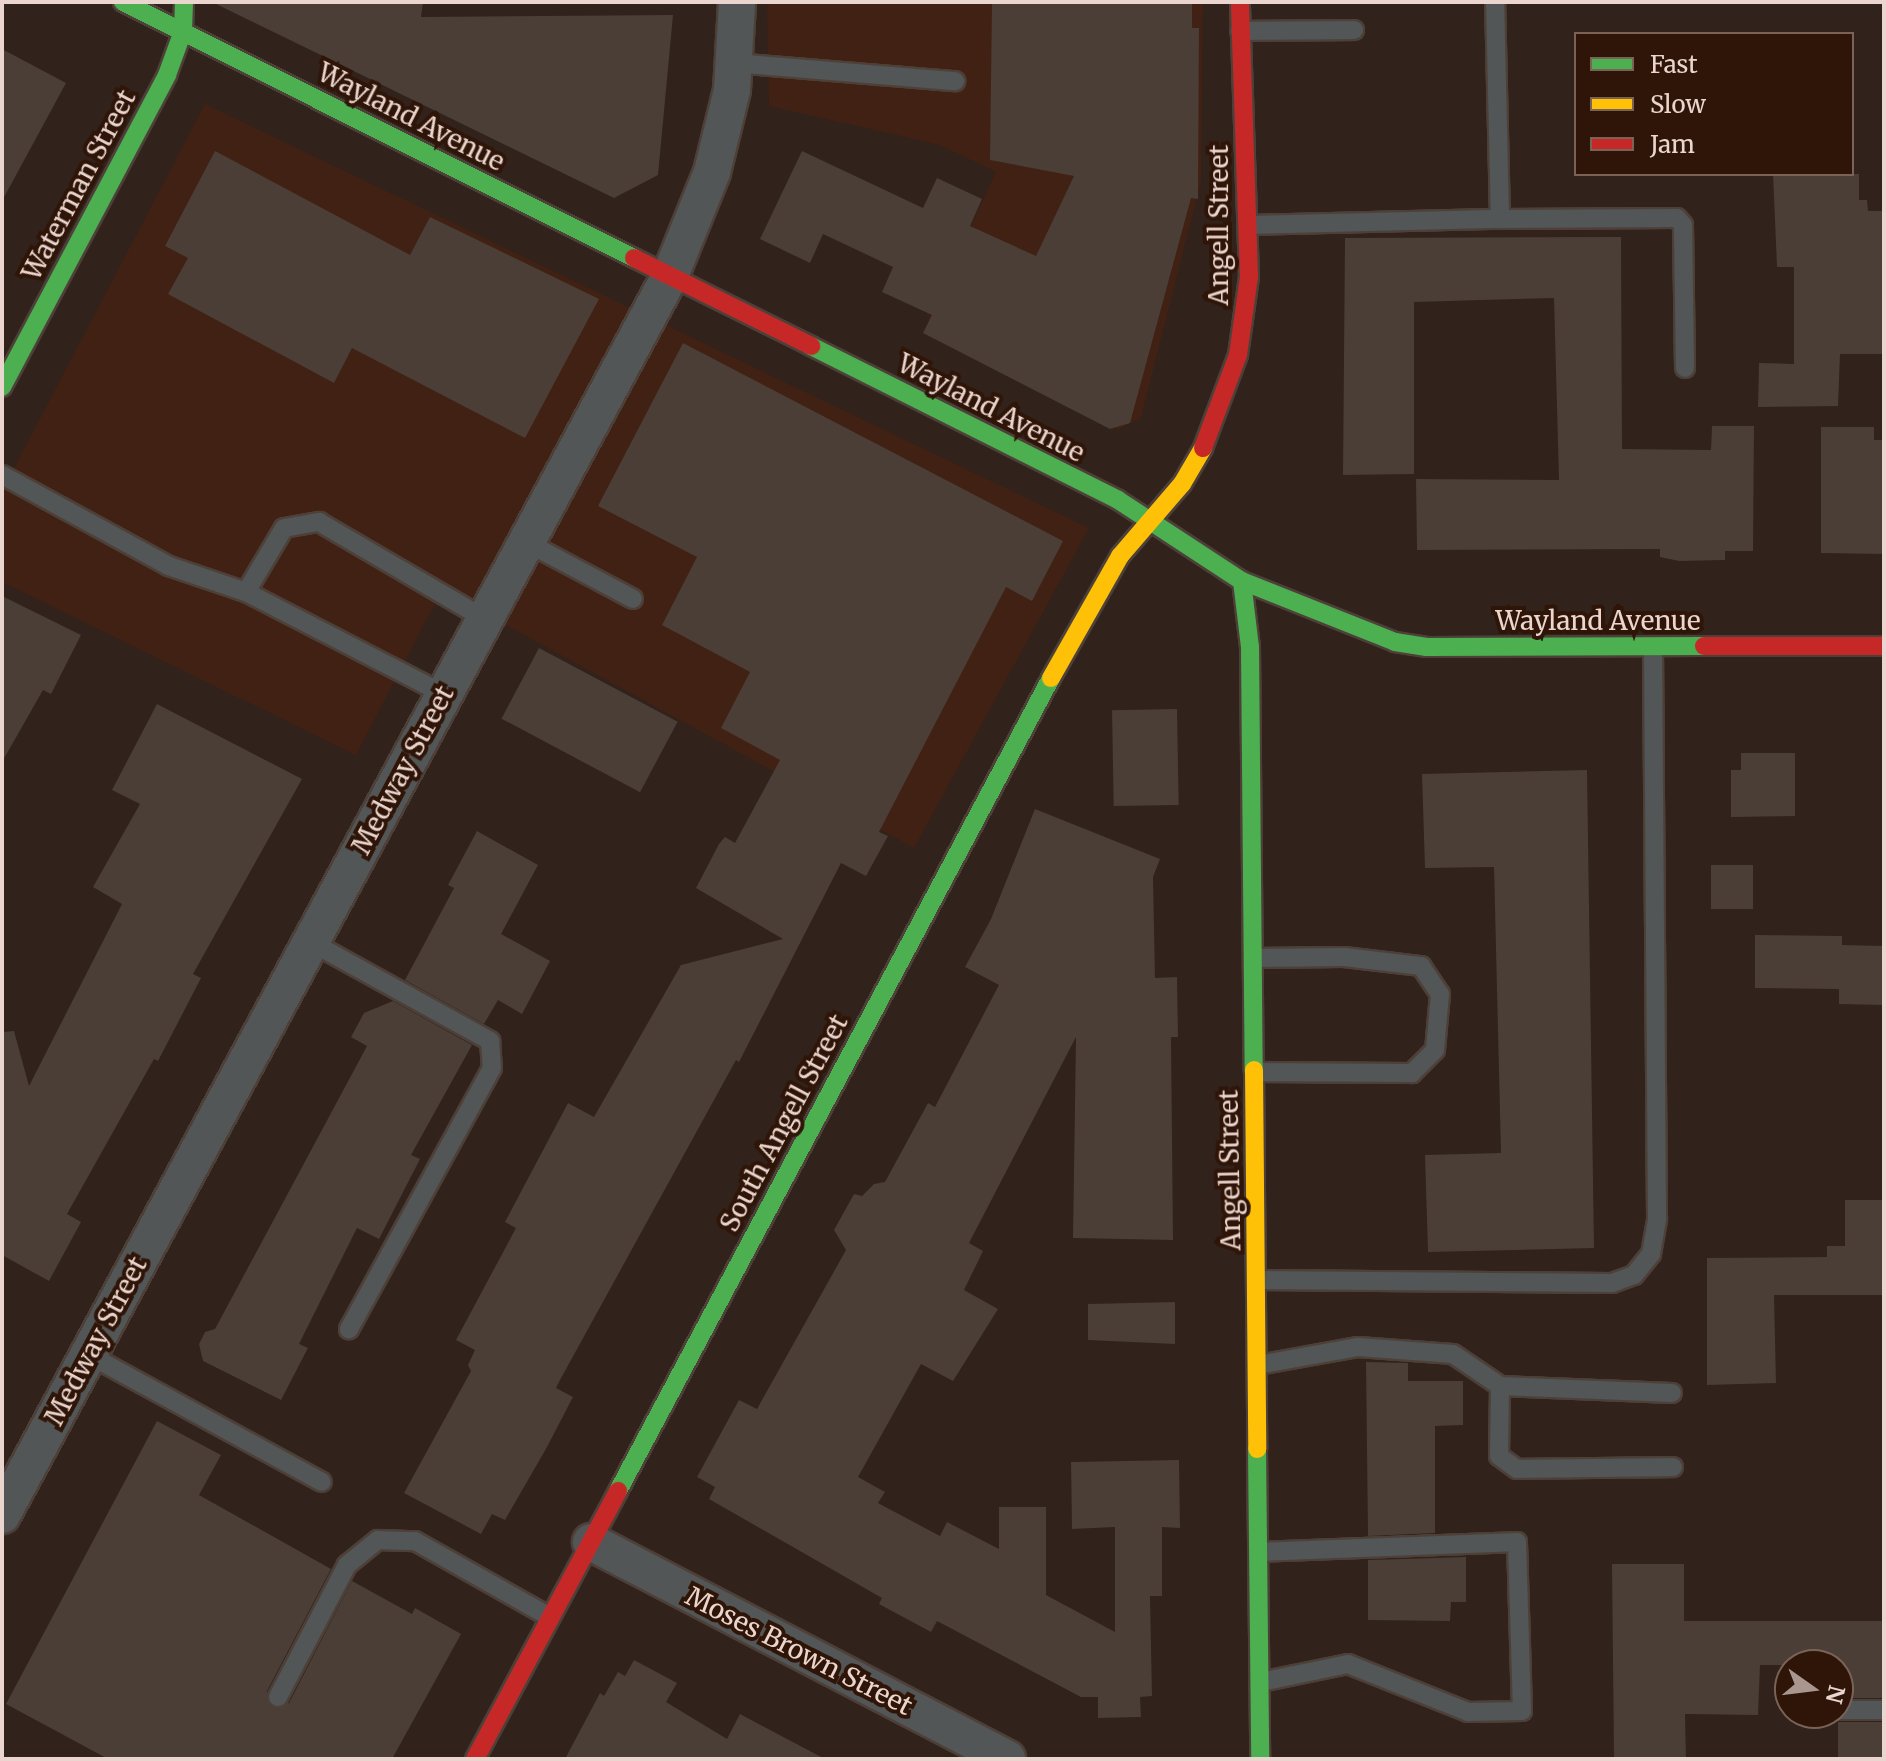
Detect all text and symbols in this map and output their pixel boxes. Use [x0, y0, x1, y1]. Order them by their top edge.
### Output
legend [1574, 32, 1854, 176]
text: Fast [1650, 49, 1698, 80]
street label: Wayland Avenue [313, 57, 509, 177]
street label: Waterman Street [16, 85, 142, 285]
text: Slow [1650, 89, 1706, 120]
text: Jam [1650, 129, 1695, 160]
street label: Angell Street [1203, 144, 1235, 306]
street label: Wayland Avenue [893, 348, 1089, 468]
street label: Wayland Avenue [1495, 605, 1701, 637]
street label: Medway Street [346, 681, 460, 859]
street label: South Angell Street [714, 1009, 854, 1237]
street label: Angell Street [1213, 1089, 1247, 1251]
street label: Medway Street [39, 1252, 153, 1430]
street label: Moses Brown Street [681, 1580, 917, 1722]
north arrow [1774, 1649, 1854, 1729]
text: N [1820, 1682, 1851, 1706]

